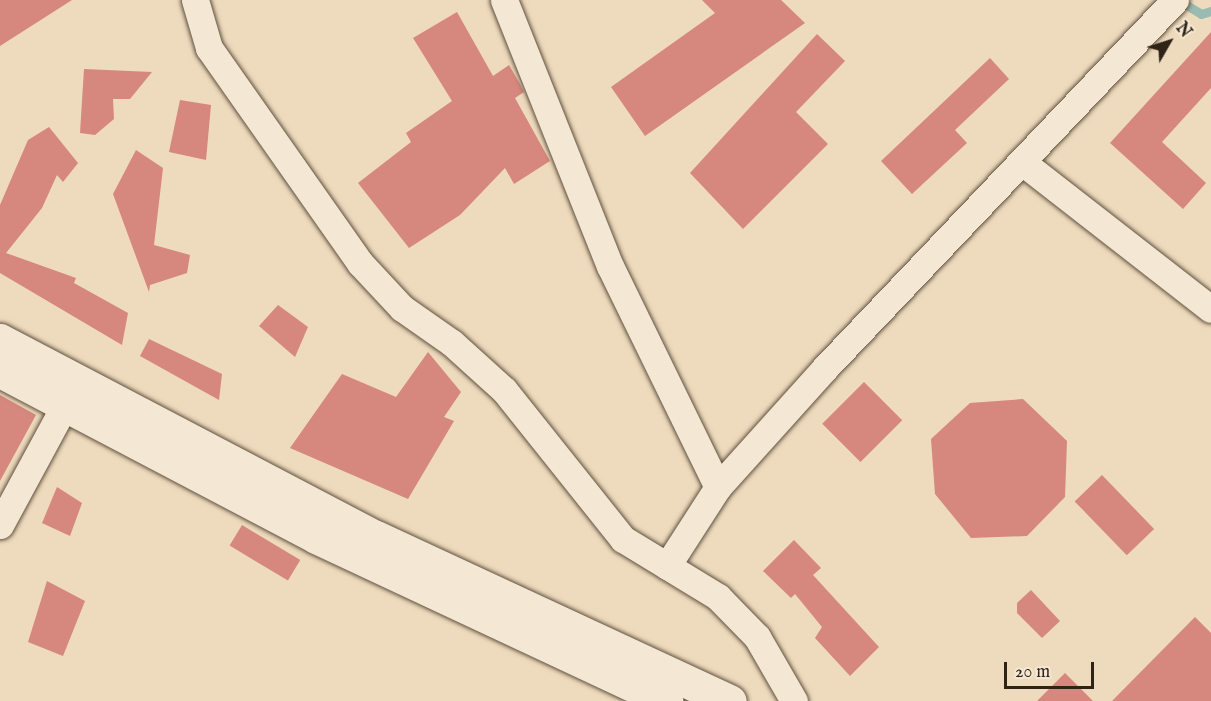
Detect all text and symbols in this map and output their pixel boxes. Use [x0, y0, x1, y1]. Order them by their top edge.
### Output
north arrow [1139, 12, 1199, 72]
text: N [1171, 19, 1195, 42]
scale bar [1007, 650, 1097, 688]
text: 20 m [1015, 661, 1050, 684]

